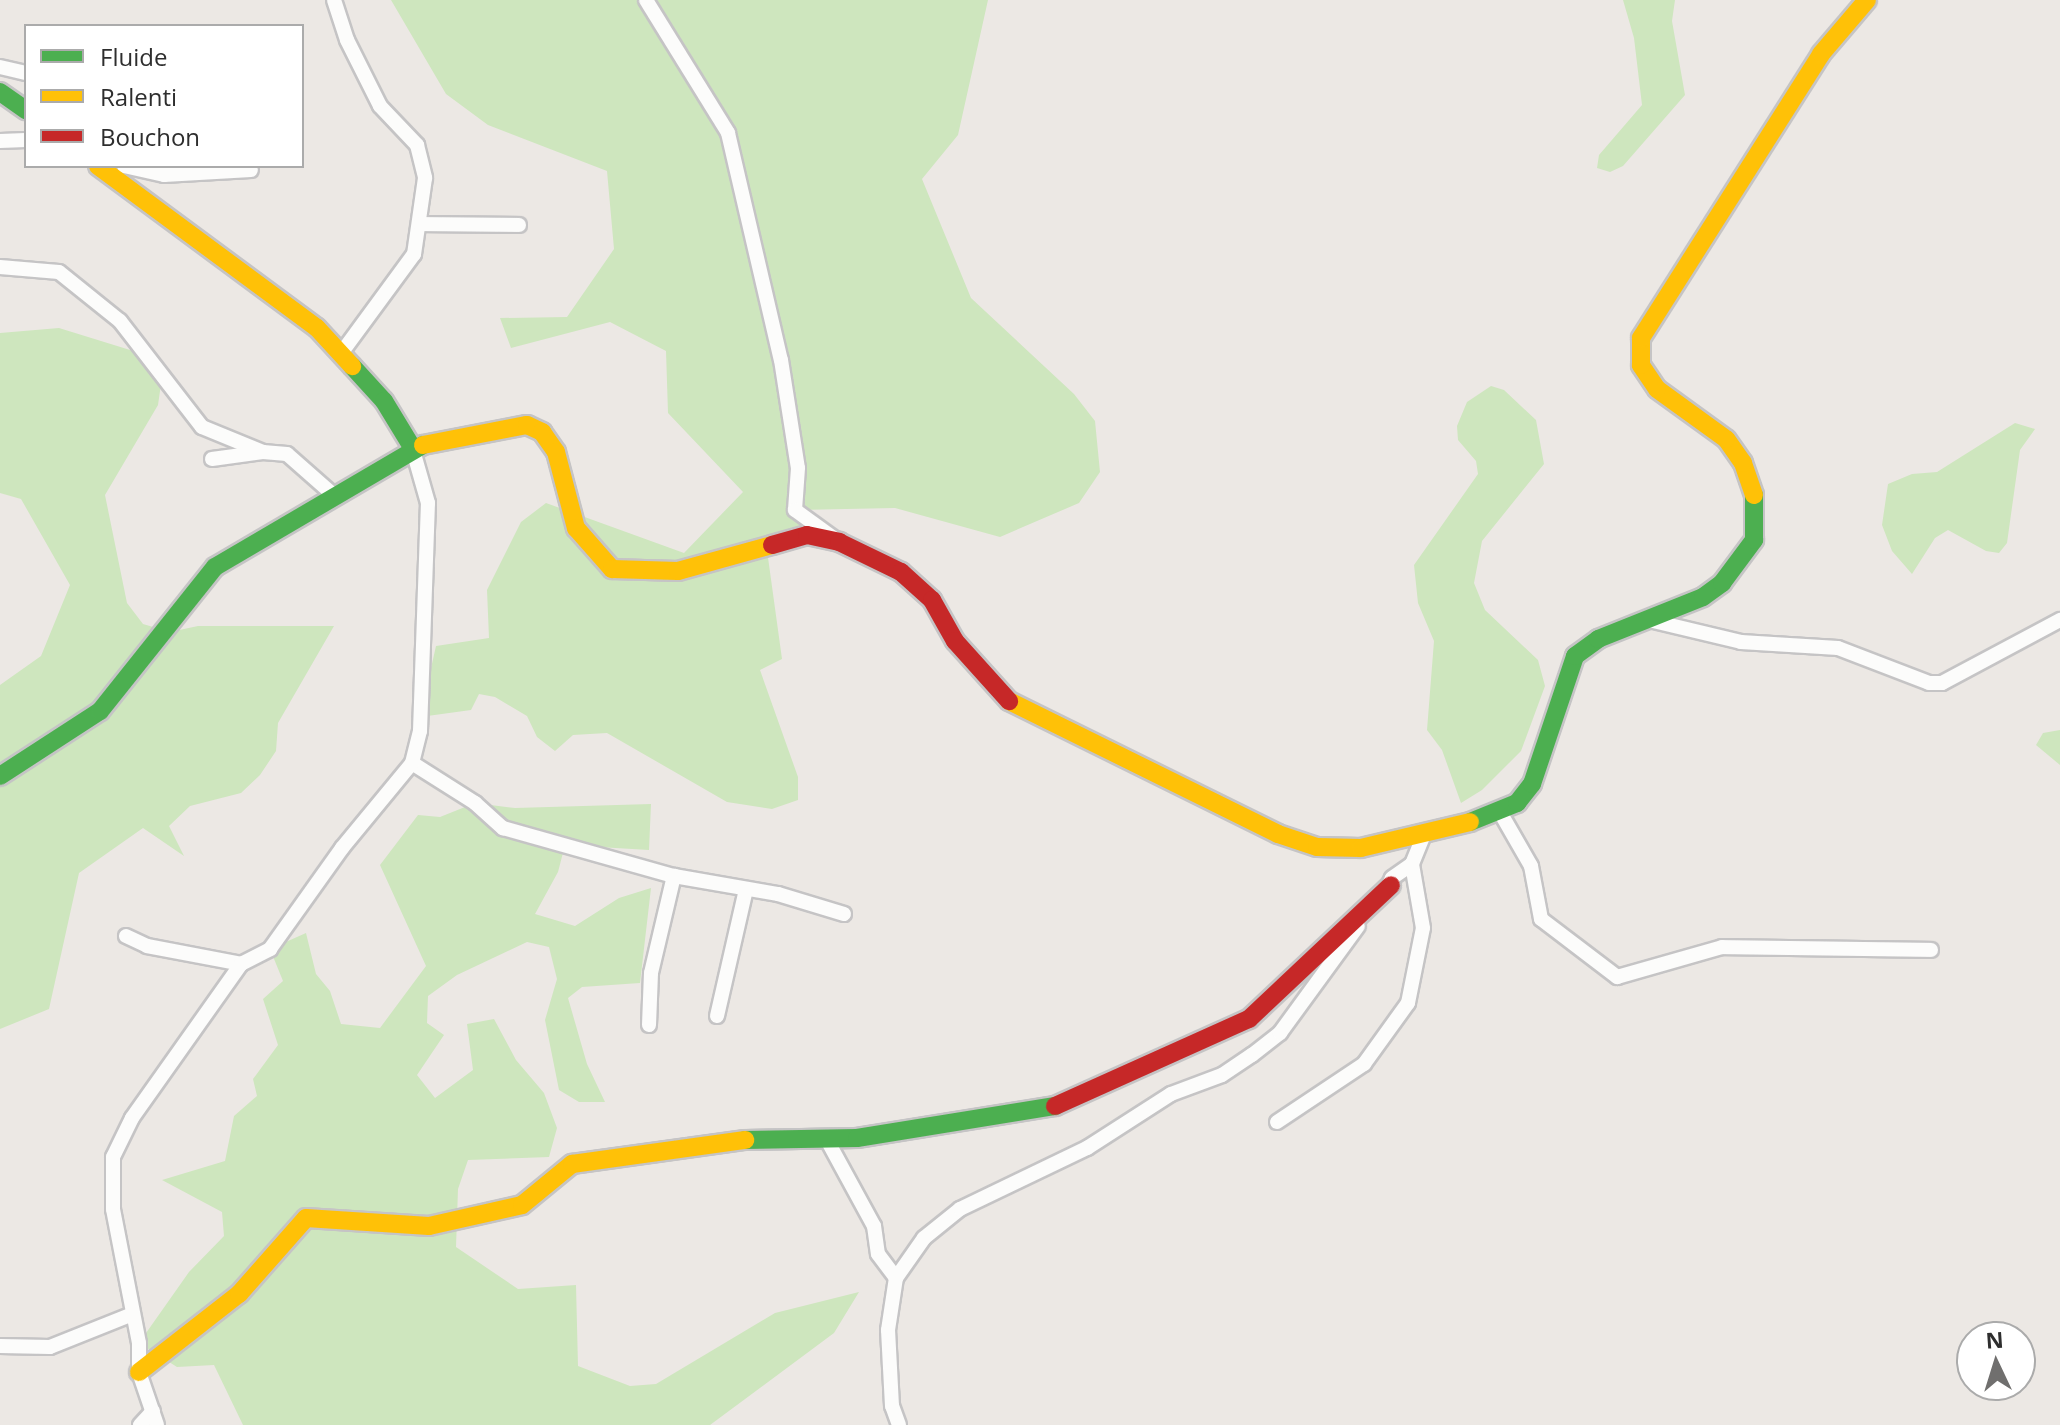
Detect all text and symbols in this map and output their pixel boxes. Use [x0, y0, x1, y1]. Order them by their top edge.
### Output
legend [24, 24, 304, 168]
text: Fluide [100, 40, 167, 73]
text: Ralenti [100, 80, 177, 113]
text: Bouchon [100, 120, 200, 153]
north arrow [1956, 1321, 2036, 1401]
text: N [1984, 1323, 2004, 1355]

